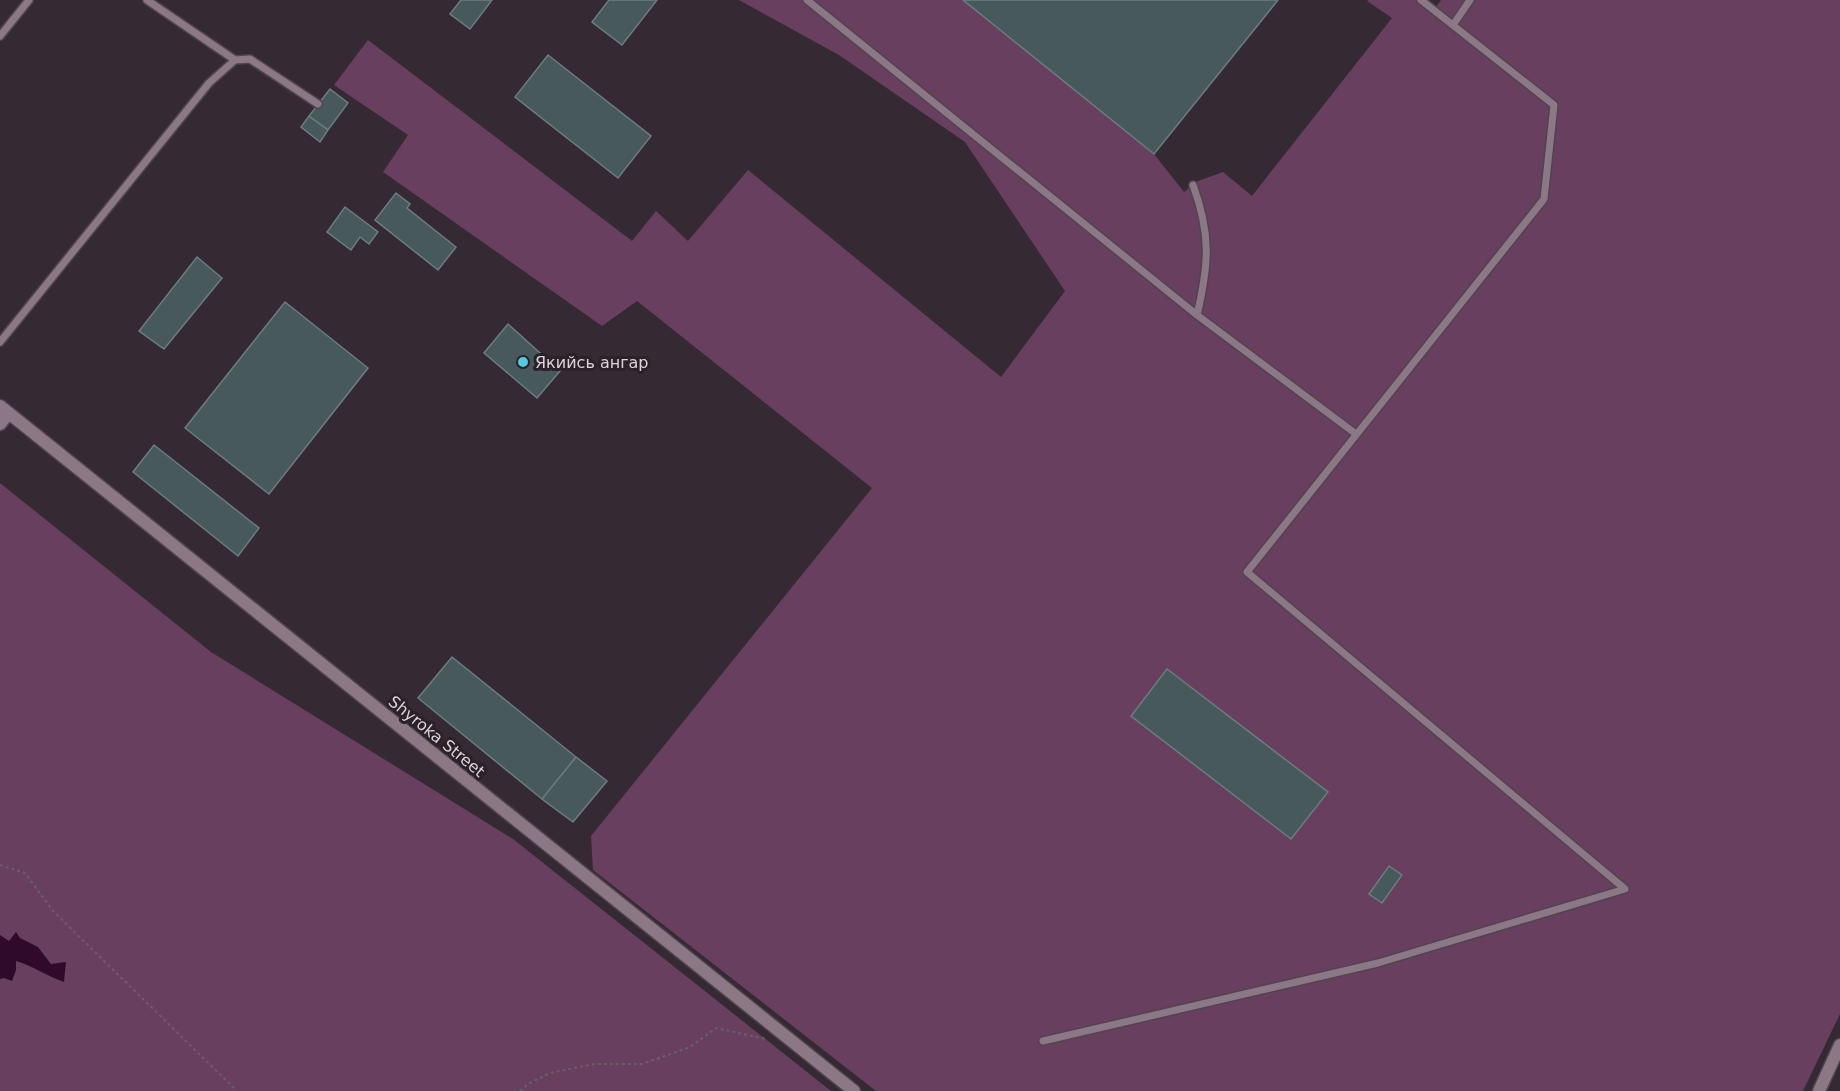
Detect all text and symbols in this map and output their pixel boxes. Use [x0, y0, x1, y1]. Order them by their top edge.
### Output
place label: Якийсь ангар [535, 353, 649, 372]
marker: Якийсь ангар [516, 355, 530, 369]
street label: Shyroka Street [385, 692, 489, 781]

